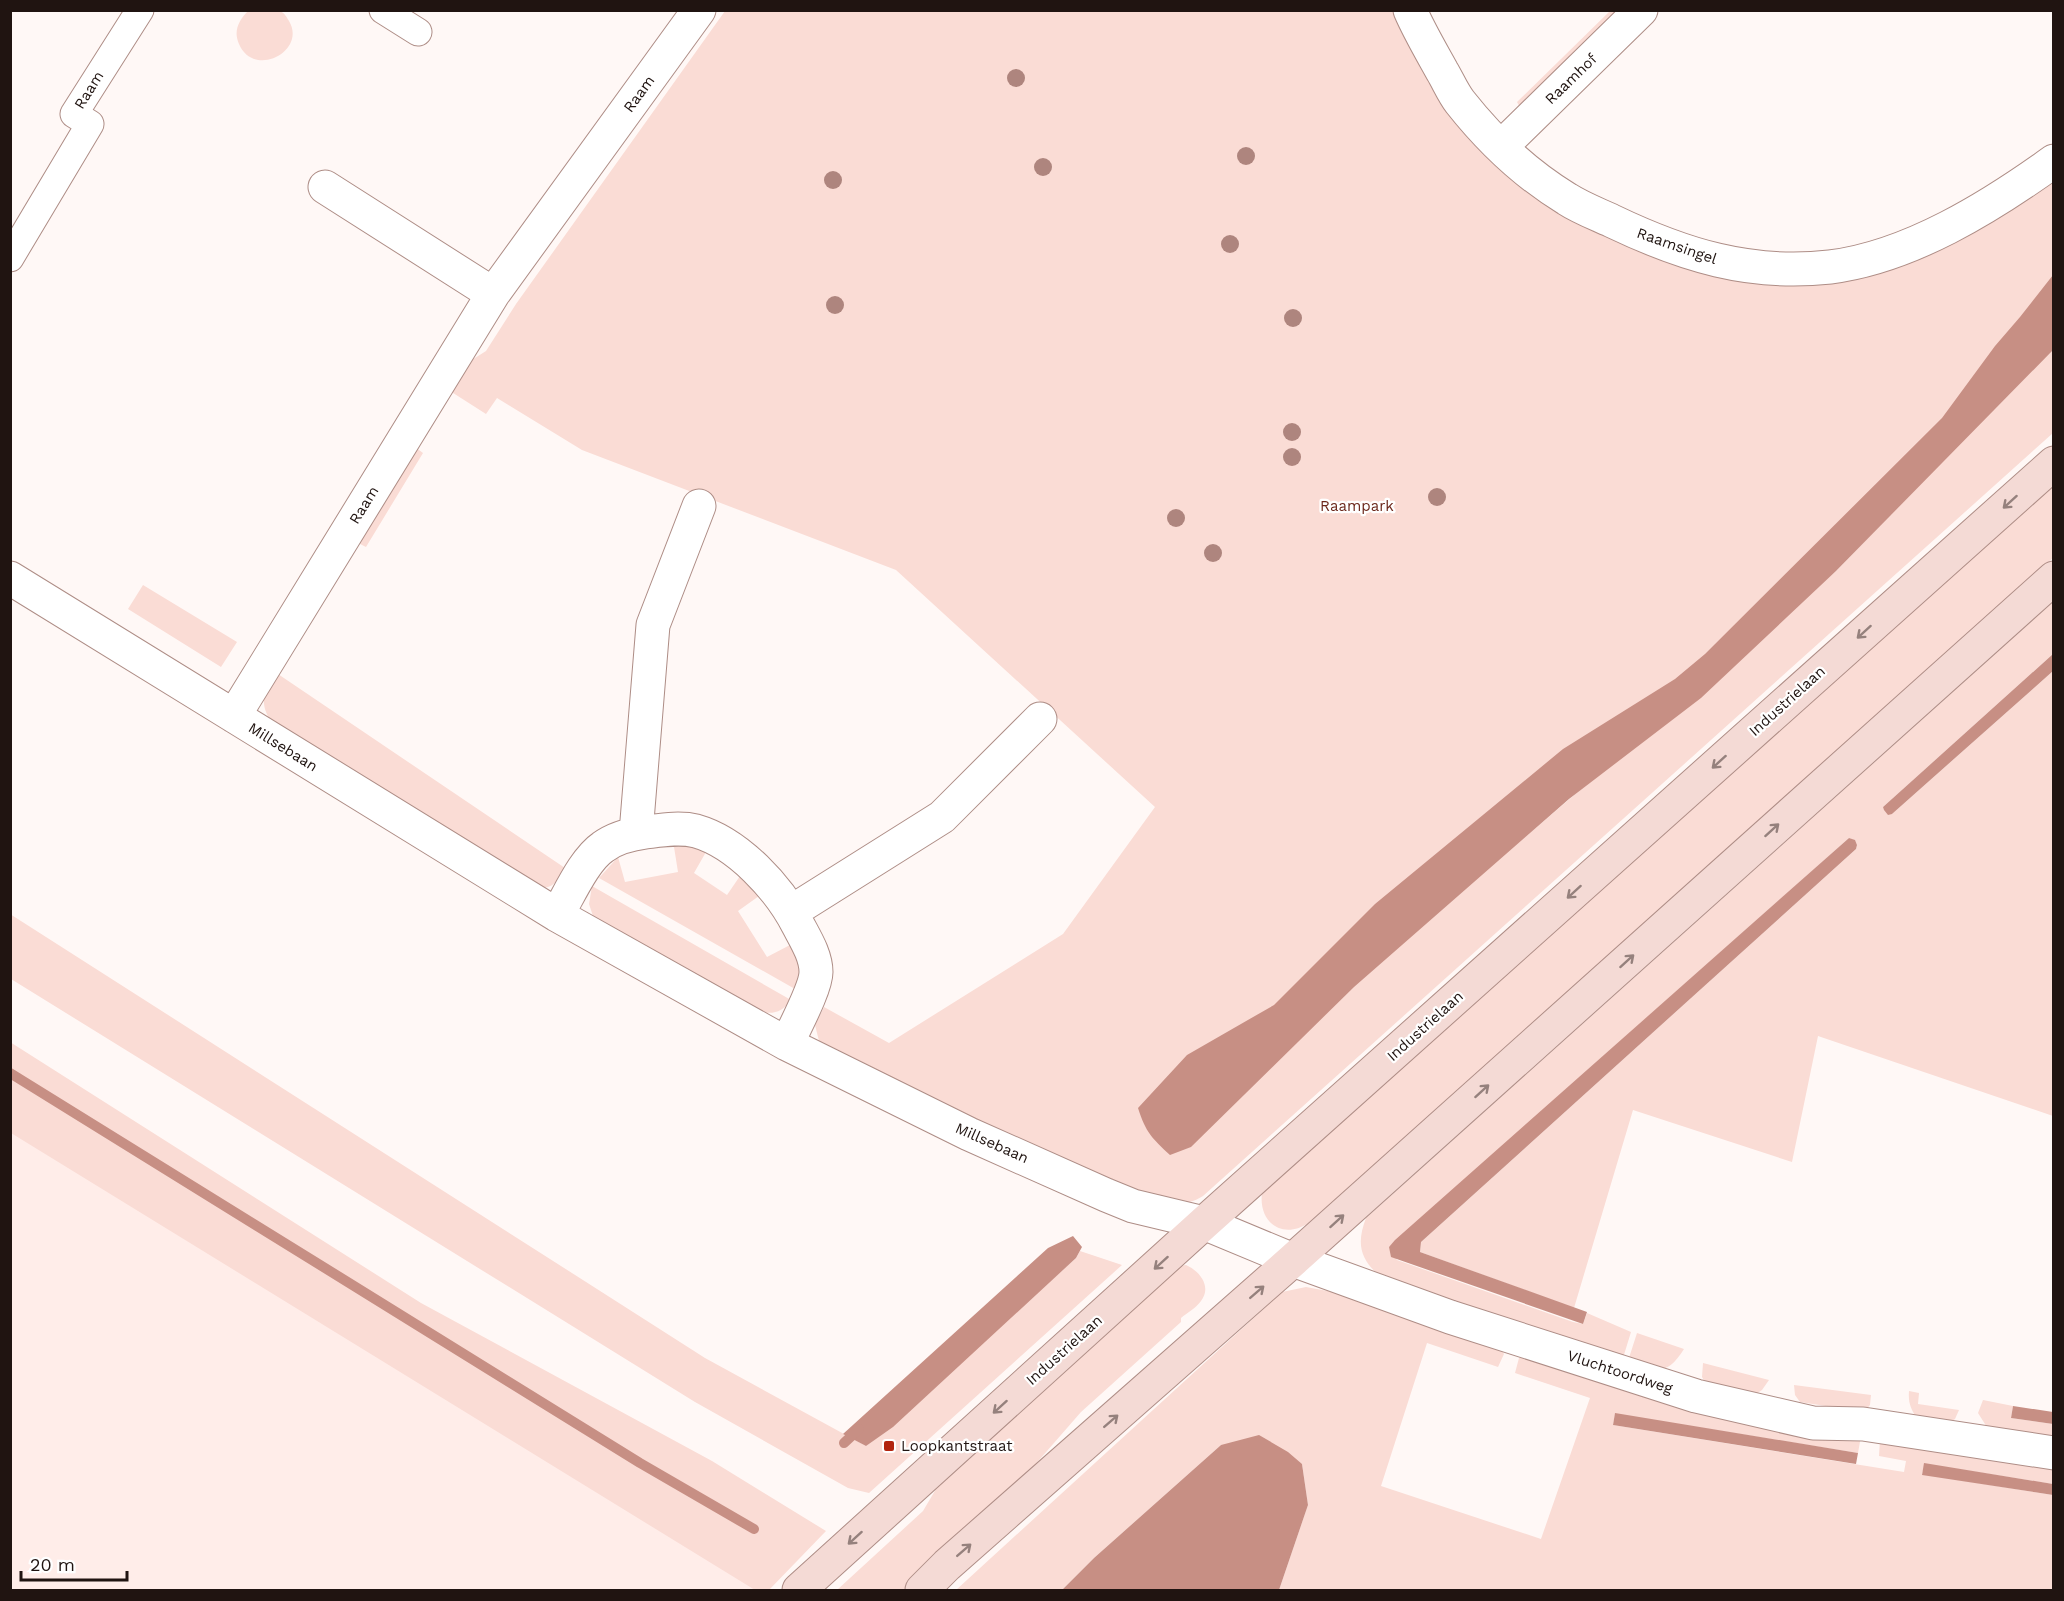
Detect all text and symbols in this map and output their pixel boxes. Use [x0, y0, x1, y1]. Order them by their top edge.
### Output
street label: Raamhof [1541, 50, 1601, 108]
street label: Raam [70, 68, 108, 112]
street label: Raam [620, 72, 658, 116]
street label: Raamsingel [1635, 224, 1720, 268]
street label: Raam [345, 483, 383, 527]
one-way arrow [2003, 495, 2018, 509]
park label: Raampark [1320, 497, 1394, 515]
one-way arrow [1857, 625, 1872, 639]
street label: Industrielaan [1745, 662, 1829, 740]
street label: Millsebaan [245, 719, 321, 775]
one-way arrow [1712, 755, 1727, 769]
one-way arrow [1764, 824, 1779, 838]
one-way arrow [1567, 885, 1582, 899]
one-way arrow [1619, 954, 1634, 968]
street label: Industrielaan [1383, 987, 1467, 1065]
one-way arrow [1474, 1084, 1489, 1098]
street label: Millsebaan [953, 1119, 1031, 1167]
one-way arrow [1329, 1214, 1344, 1228]
one-way arrow [1154, 1256, 1169, 1270]
one-way arrow [1249, 1285, 1264, 1299]
street label: Industrielaan [1022, 1311, 1106, 1389]
street label: Vluchtoordweg [1565, 1346, 1675, 1398]
one-way arrow [993, 1400, 1008, 1414]
one-way arrow [1103, 1414, 1118, 1428]
place label: Loopkantstraat [901, 1437, 1013, 1455]
marker: Loopkantstraat [882, 1439, 896, 1453]
one-way arrow [848, 1531, 863, 1545]
one-way arrow [956, 1543, 971, 1557]
scale bar [21, 1544, 128, 1582]
text: 20 m [30, 1554, 75, 1575]

